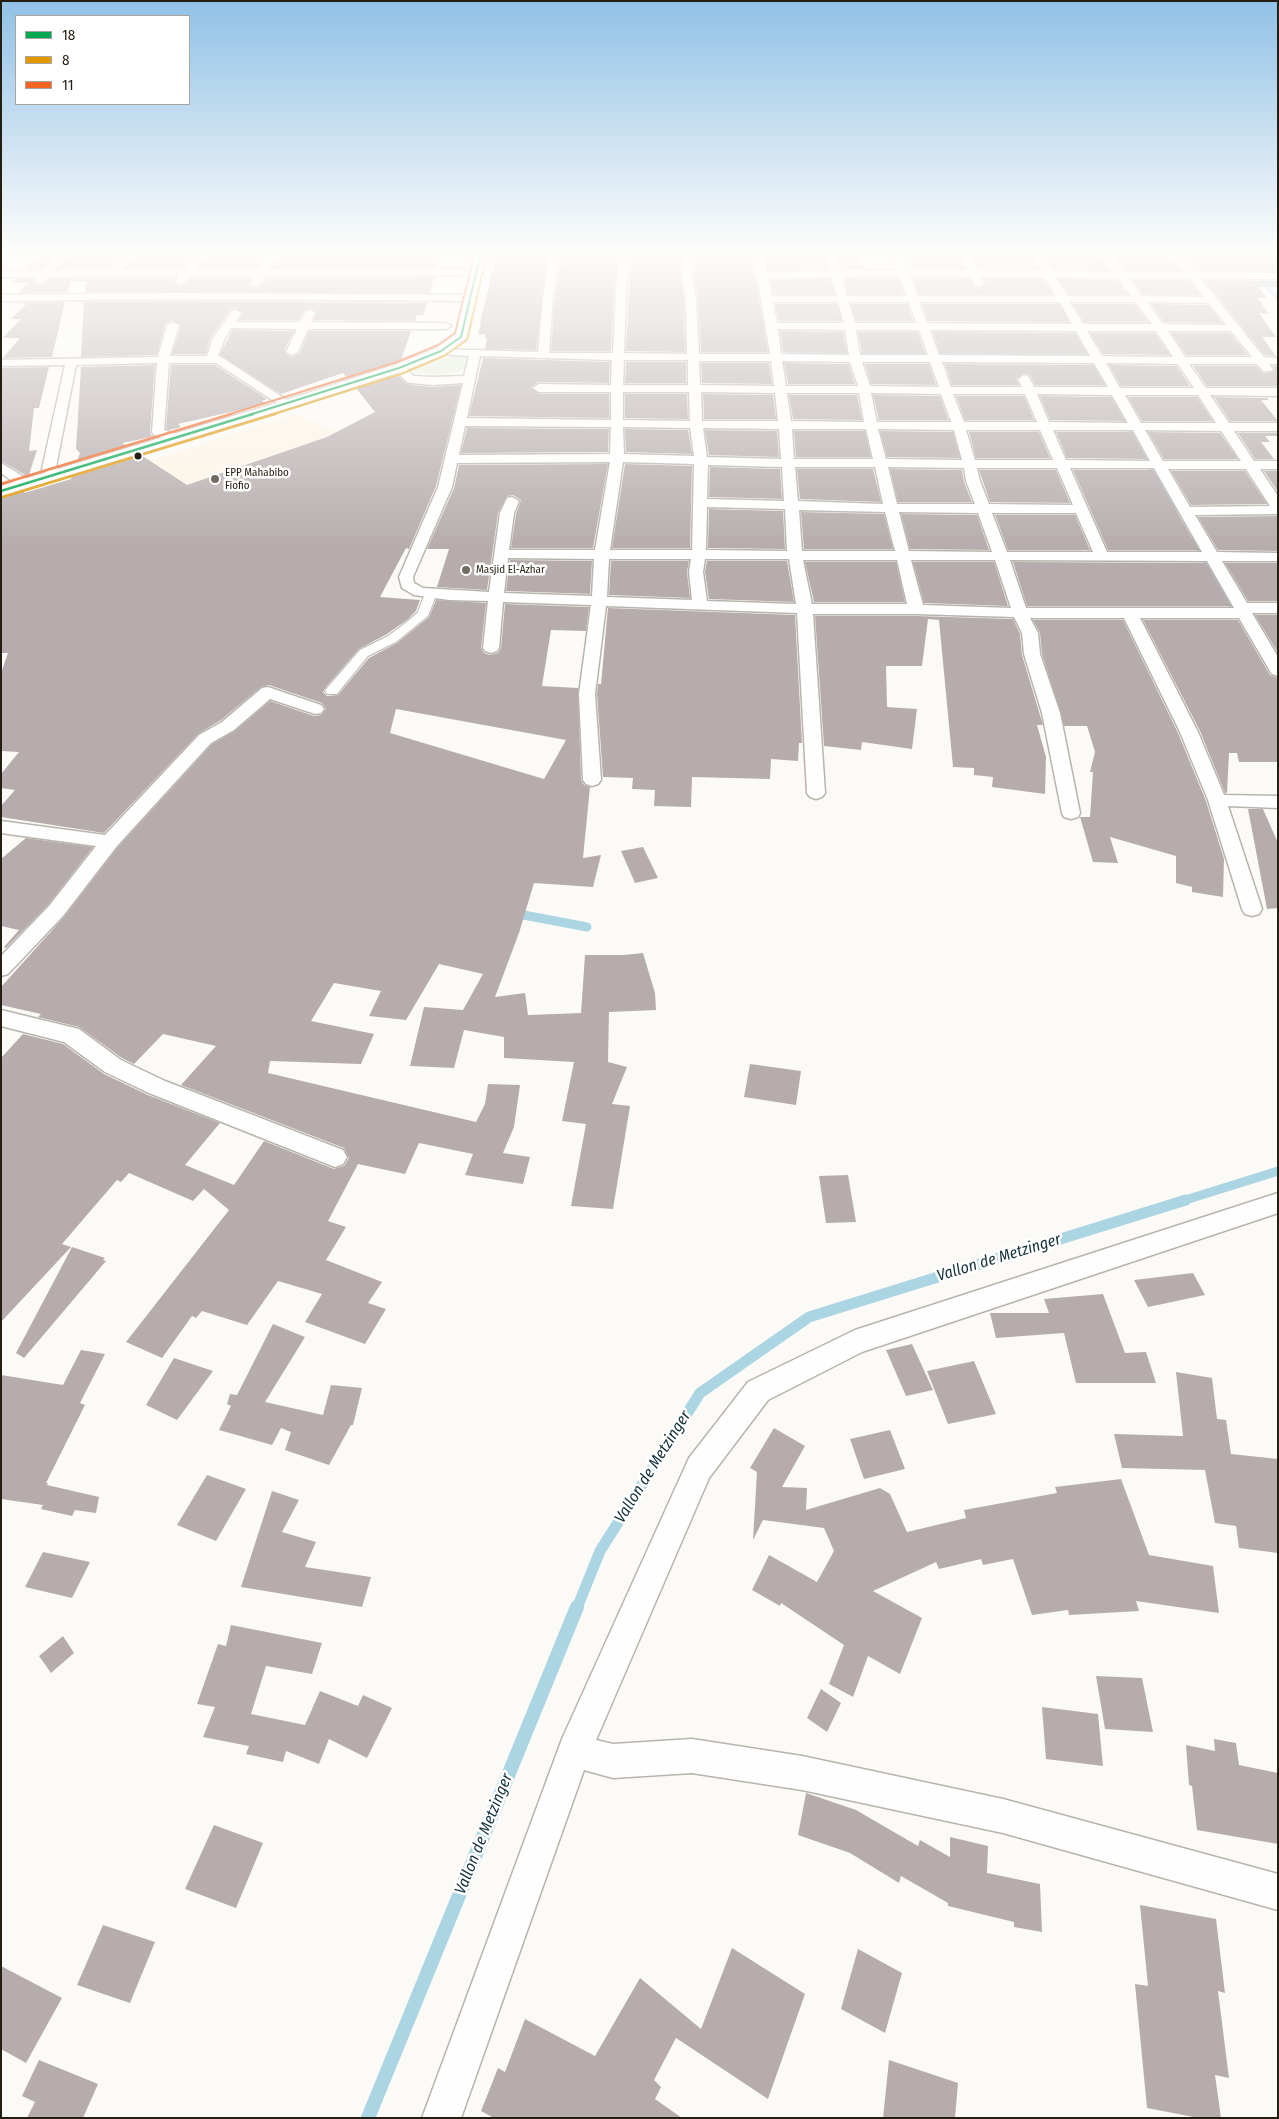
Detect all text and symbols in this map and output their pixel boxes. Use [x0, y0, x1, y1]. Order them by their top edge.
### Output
legend [15, 15, 190, 105]
text: 18 [62, 26, 75, 44]
text: 8 [62, 51, 70, 69]
text: 11 [62, 76, 74, 94]
unlabelled marker [133, 451, 143, 461]
place label: EPP Mahabibo Fiofio [225, 466, 289, 492]
marker: EPP Mahabibo Fiofio [209, 473, 221, 485]
place label: Masjid El-Azhar [476, 563, 545, 577]
marker: Masjid El-Azhar [460, 564, 472, 576]
water label: Vallon de Metzinger [935, 1230, 1063, 1286]
water label: Vallon de Metzinger [611, 1407, 695, 1527]
water label: Vallon de Metzinger [451, 1771, 517, 1897]

